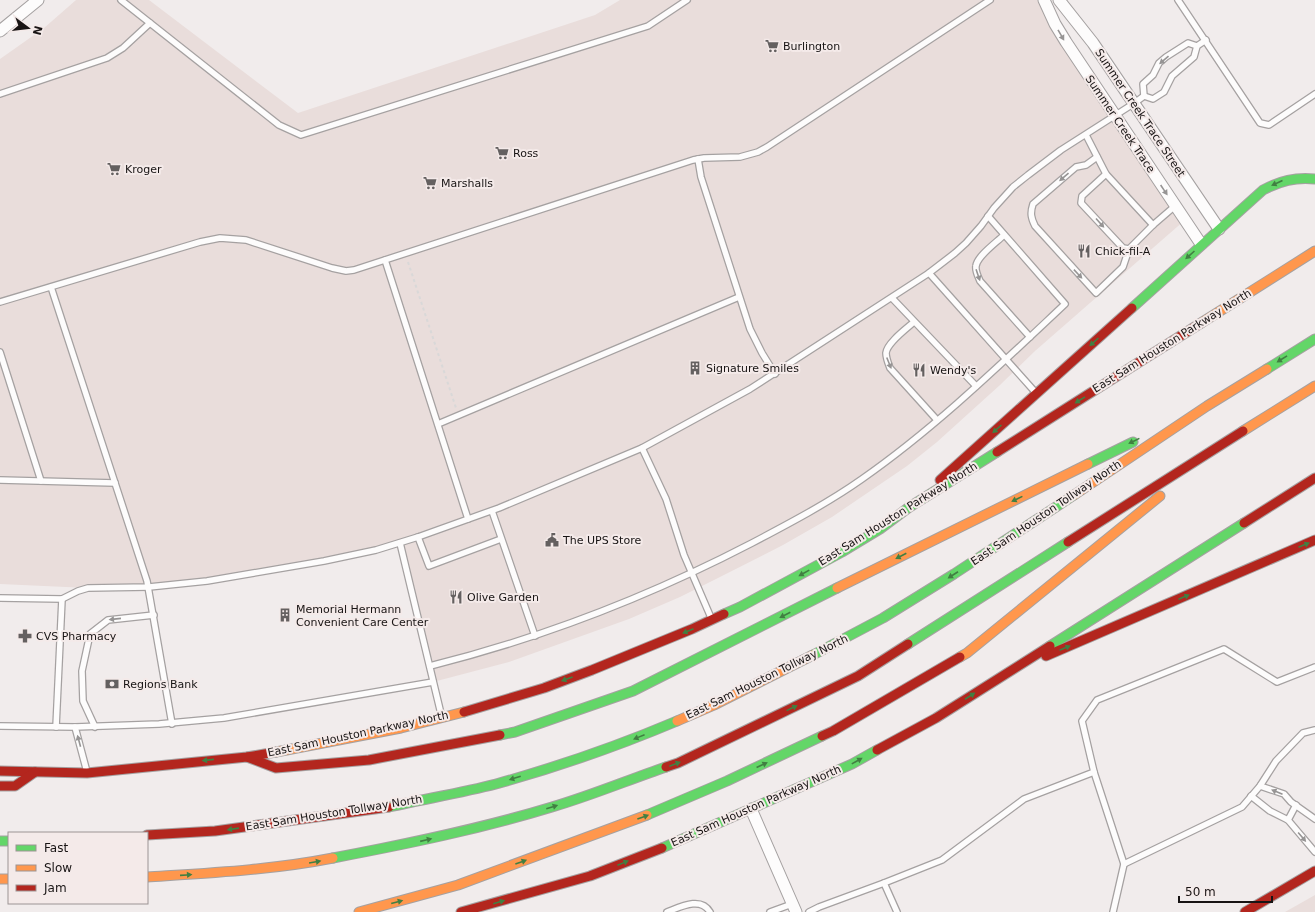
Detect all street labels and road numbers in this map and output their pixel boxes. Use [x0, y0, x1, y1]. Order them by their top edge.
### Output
street label: Summer Creek Trace Street [1092, 46, 1188, 180]
street label: Summer Creek Trace [1082, 73, 1158, 175]
street label: East Sam Houston Parkway North [1090, 287, 1254, 395]
street label: East Sam Houston Tollway North [968, 458, 1124, 568]
street label: East Sam Houston Parkway North [816, 460, 980, 568]
street label: East Sam Houston Tollway North [684, 632, 850, 722]
street label: East Sam Houston Parkway North [266, 708, 450, 760]
street label: East Sam Houston Parkway North [669, 762, 843, 849]
street label: East Sam Houston Tollway North [245, 793, 423, 833]

